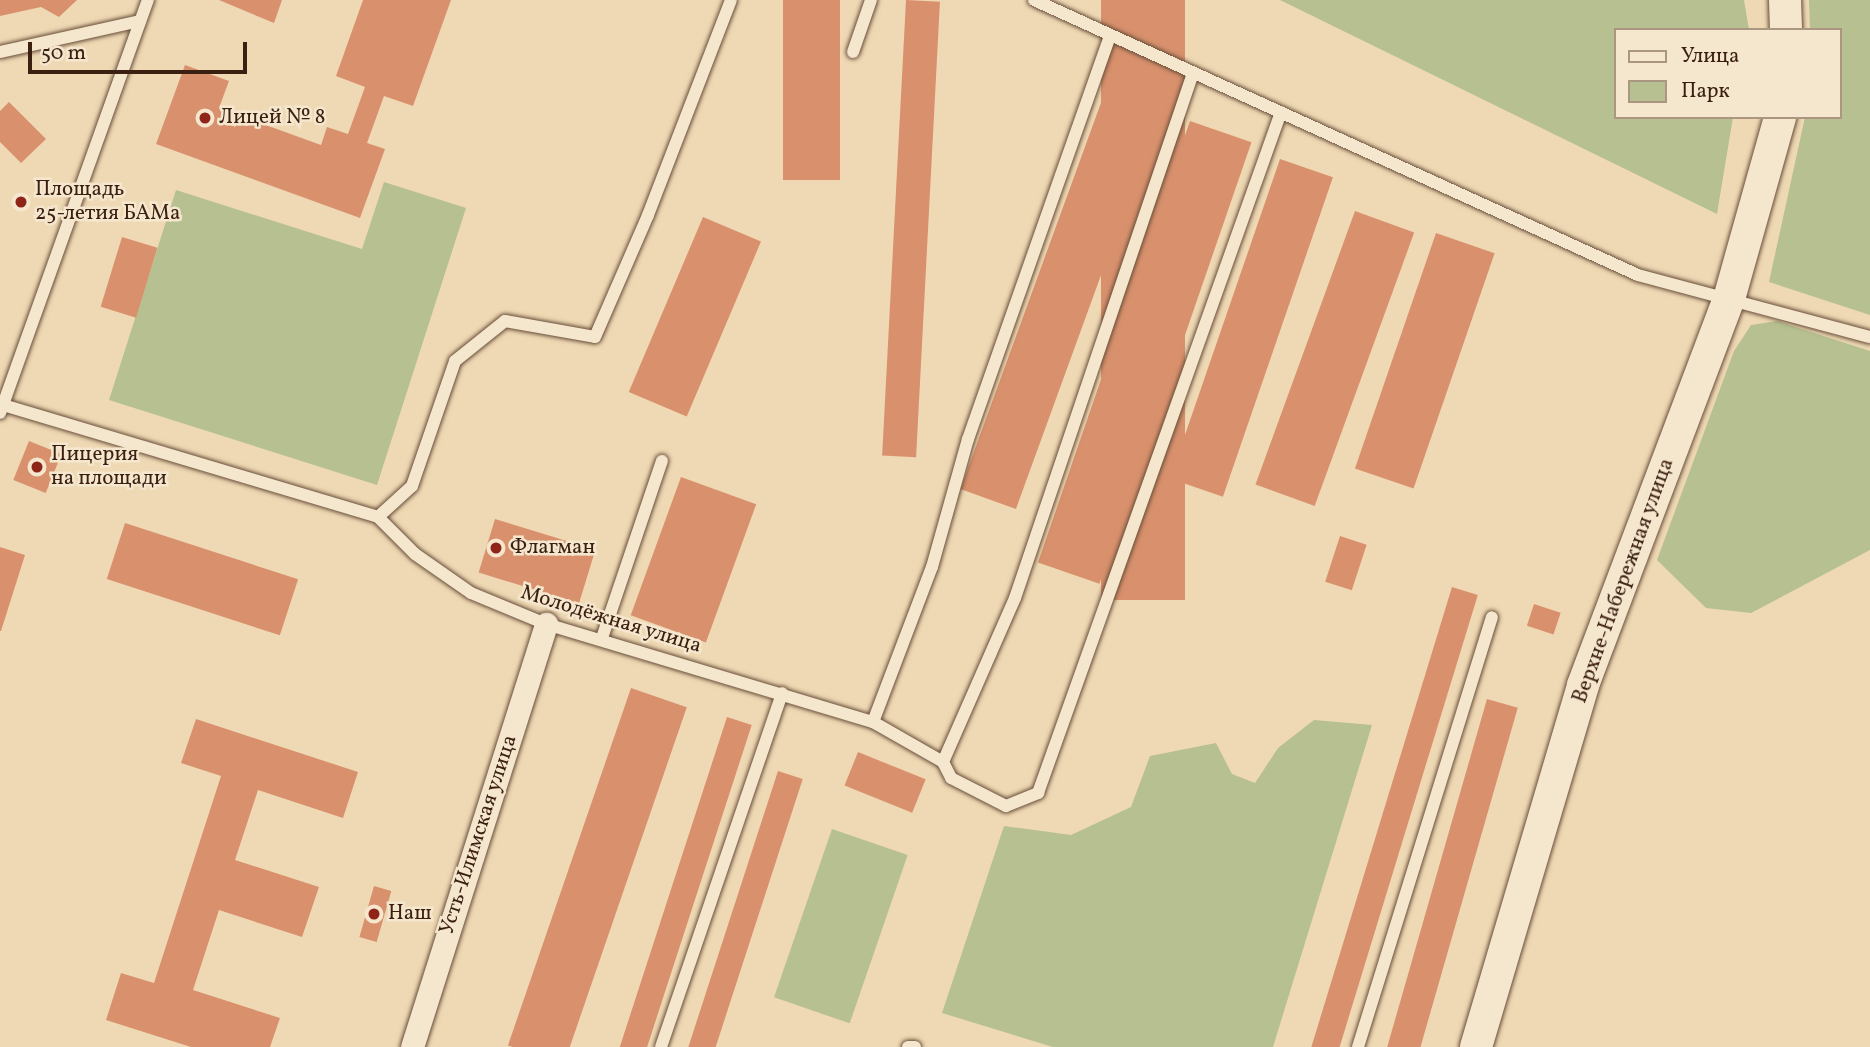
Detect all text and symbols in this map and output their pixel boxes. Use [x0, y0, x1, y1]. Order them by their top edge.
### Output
scale bar [32, 28, 250, 72]
legend [1615, 28, 1842, 119]
text: 50 m [41, 39, 86, 68]
text: Улица [1681, 42, 1739, 71]
text: Парк [1681, 77, 1730, 106]
place label: Лицей № 8 [219, 105, 325, 131]
marker: Лицей № 8 [197, 110, 213, 126]
place label: Площадь 25-летия БАМа [35, 177, 180, 227]
marker: Площадь 25-летия БАМа [13, 194, 29, 210]
place label: Пицерия на площади [51, 442, 167, 492]
street label: Верхне-Набережная улица [1568, 455, 1680, 707]
marker: Пицерия на площади [29, 459, 45, 475]
place label: Флагман [510, 535, 595, 561]
marker: Флагман [488, 540, 504, 556]
street label: Молодёжная улица [517, 580, 705, 660]
street label: Усть-Илимская улица [435, 732, 523, 938]
place label: Наш [388, 901, 432, 927]
marker: Наш [366, 906, 382, 922]

